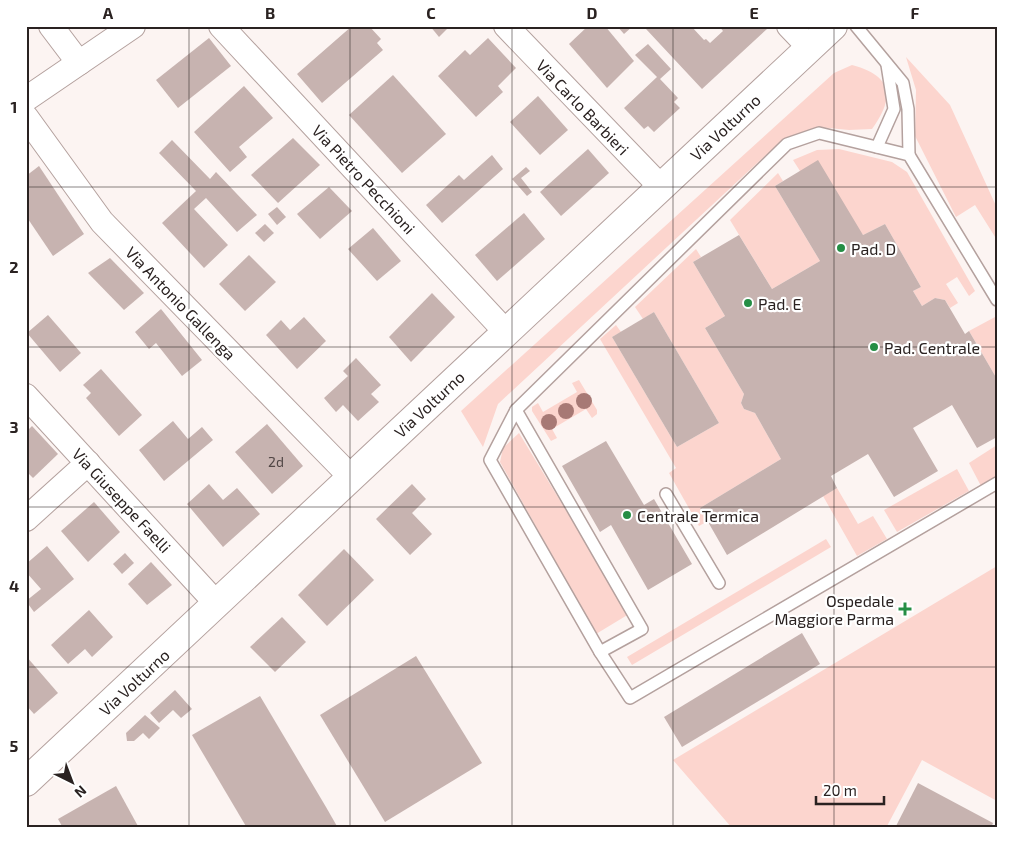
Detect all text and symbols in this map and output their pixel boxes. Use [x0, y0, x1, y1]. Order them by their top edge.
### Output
text: A [103, 3, 114, 22]
text: B [265, 3, 275, 22]
text: C [426, 3, 436, 22]
text: D [587, 3, 598, 22]
text: E [749, 3, 759, 22]
text: F [911, 3, 920, 22]
street label: Via Carlo Barbieri [533, 55, 633, 159]
street label: Via Volturno [686, 90, 764, 164]
text: 1 [11, 97, 17, 116]
street label: Via Pietro Pecchioni [309, 121, 419, 237]
place label: Pad. D [851, 239, 896, 258]
street label: Via Antonio Gallenga [122, 242, 240, 364]
marker: Pad. D [835, 242, 847, 254]
text: 2 [9, 257, 19, 276]
place label: Pad. E [758, 294, 802, 313]
marker: Pad. E [742, 297, 754, 309]
place label: Pad. Centrale [884, 338, 980, 357]
marker: Pad. Centrale [868, 341, 880, 353]
street label: Via Volturno [390, 367, 468, 441]
text: 3 [9, 417, 19, 436]
street label: Via Giuseppe Faelli [69, 444, 175, 556]
house number: 2d [268, 453, 284, 470]
place label: Centrale Termica [637, 506, 759, 525]
marker: Centrale Termica [621, 509, 633, 521]
text: 4 [9, 576, 19, 595]
place label: Ospedale Maggiore Parma [775, 591, 894, 628]
marker: Ospedale Maggiore Parma [898, 602, 912, 616]
street label: Via Volturno [95, 645, 173, 719]
text: 5 [10, 736, 19, 755]
north arrow [48, 756, 98, 806]
scale bar [816, 774, 883, 806]
text: 20 m [823, 781, 857, 799]
text: N [72, 782, 90, 802]

